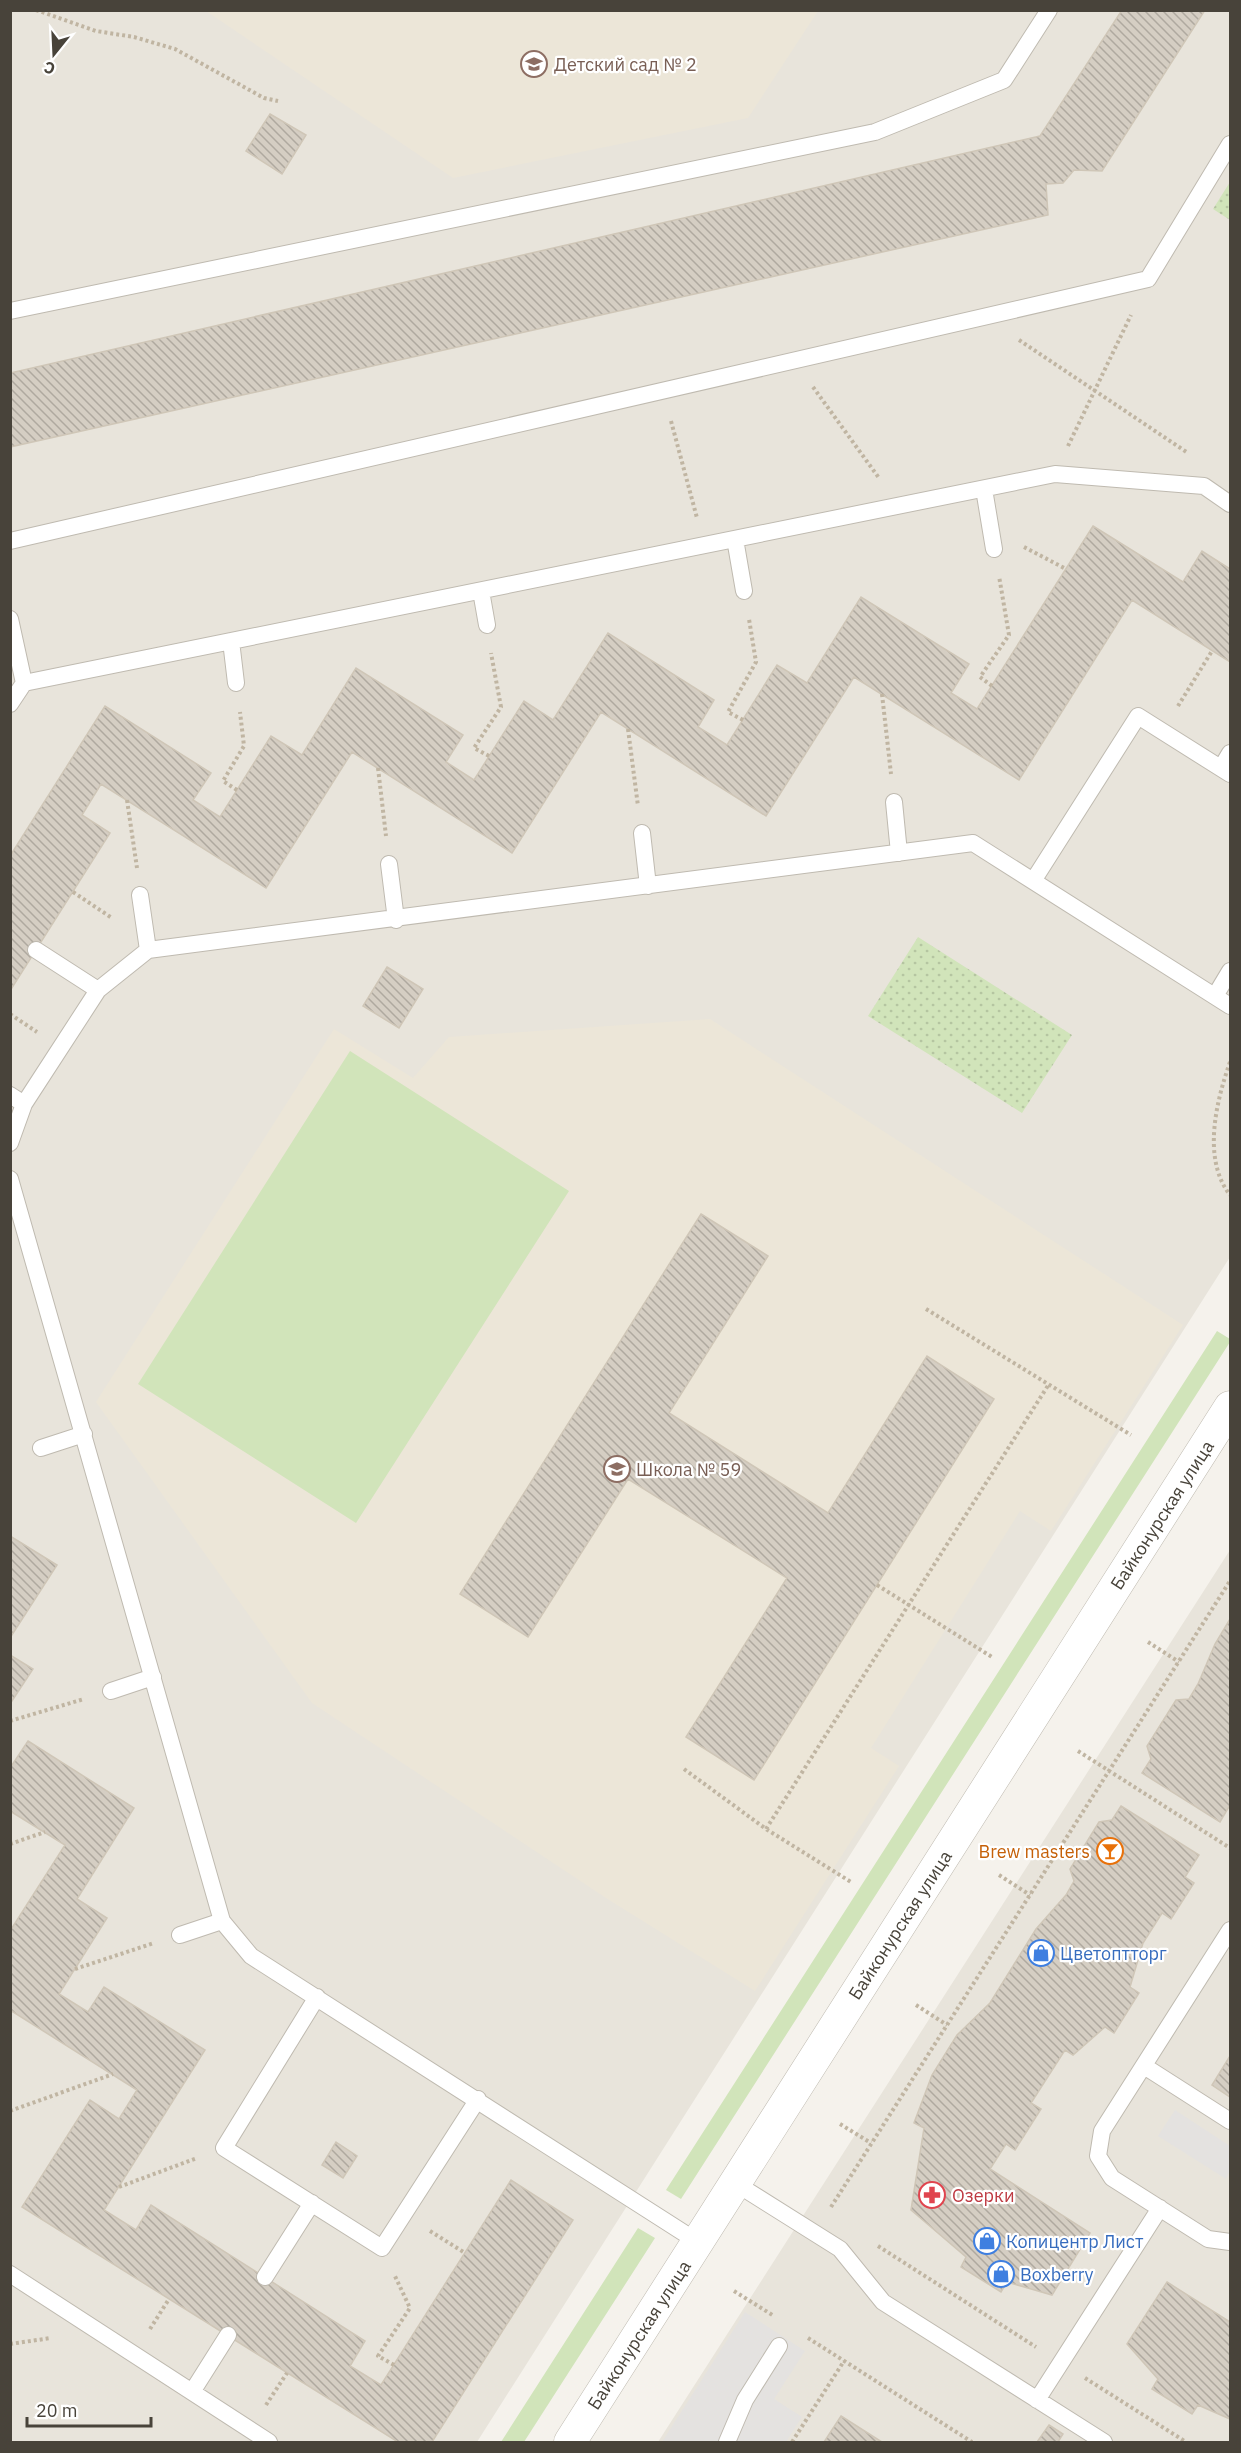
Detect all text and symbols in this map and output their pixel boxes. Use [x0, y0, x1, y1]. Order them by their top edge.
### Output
north arrow [24, 24, 84, 84]
school or university icon: Детский сад № 2 [519, 49, 549, 79]
place label: Детский сад № 2 [554, 53, 697, 76]
text: С [41, 57, 57, 79]
street label: Байконурская улица [1105, 1436, 1219, 1594]
school or university icon: Школа № 59 [602, 1454, 632, 1484]
place label: Школа № 59 [636, 1458, 741, 1481]
bar icon: Brew masters [1095, 1836, 1125, 1866]
place label: Brew masters [978, 1840, 1090, 1863]
street label: Байконурская улица [843, 1846, 957, 2004]
shop icon: Цветоптторг [1026, 1938, 1056, 1968]
place label: Цветоптторг [1060, 1942, 1167, 1965]
pharmacy icon: Озерки [917, 2180, 947, 2210]
place label: Озерки [952, 2184, 1015, 2207]
shop icon: Копицентр Лист [972, 2226, 1002, 2256]
place label: Копицентр Лист [1006, 2230, 1144, 2253]
street label: Байконурская улица [582, 2256, 696, 2414]
shop icon: Boxberry [986, 2259, 1016, 2289]
place label: Boxberry [1020, 2263, 1093, 2286]
scale bar [27, 2390, 152, 2428]
text: 20 m [36, 2399, 78, 2422]

